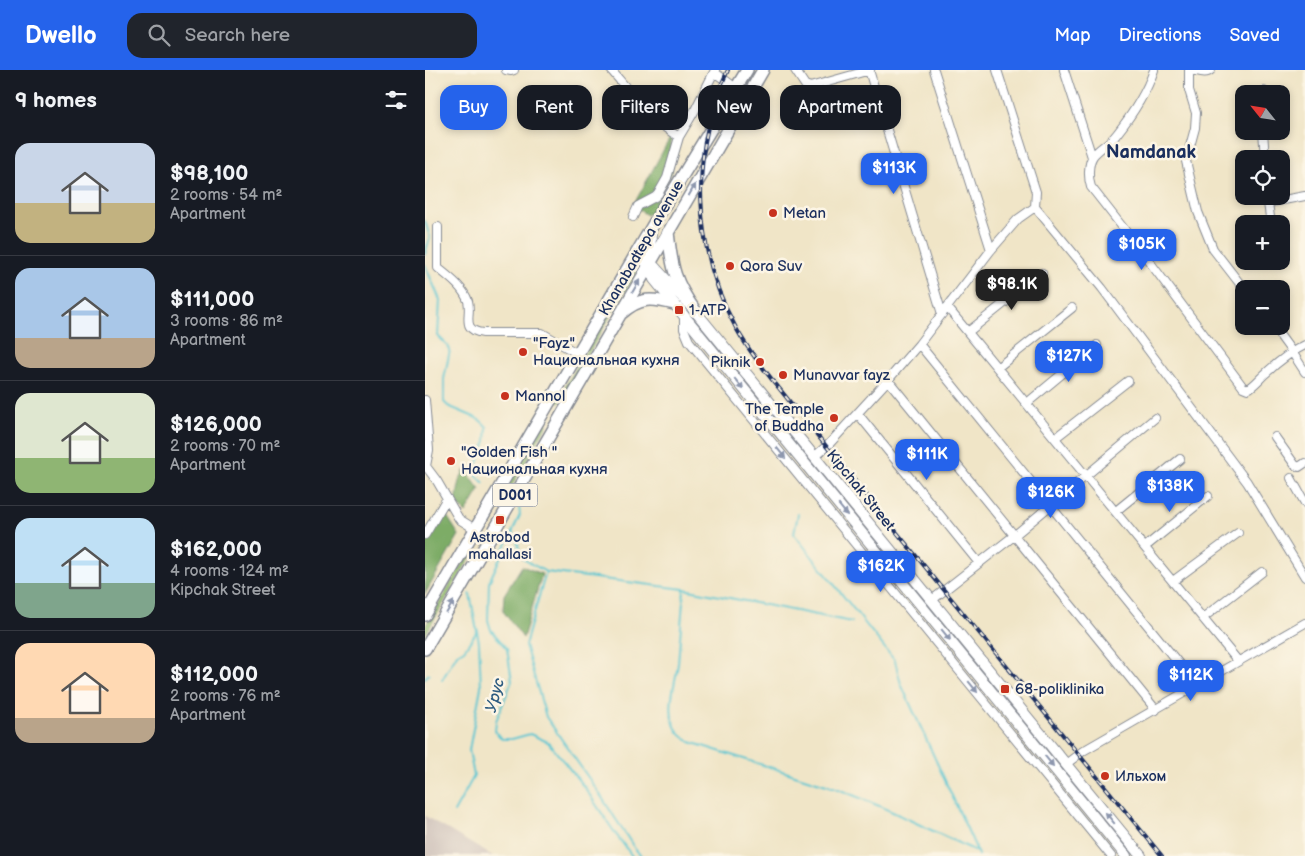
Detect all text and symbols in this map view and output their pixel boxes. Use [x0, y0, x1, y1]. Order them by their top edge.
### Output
search box [127, 13, 477, 58]
text: Dwello [25, 21, 97, 50]
icon: search [145, 21, 173, 49]
text: Search here [185, 24, 290, 47]
text: Map [1055, 25, 1091, 46]
text: Directions [1119, 25, 1201, 46]
text: Saved [1229, 25, 1280, 46]
chip: Buy [440, 85, 507, 130]
chip: Rent [517, 85, 592, 130]
chip: Filters [602, 85, 688, 130]
chip: New [698, 85, 770, 130]
chip: Apartment [780, 85, 901, 130]
north arrow [1235, 85, 1290, 140]
map controls [1235, 85, 1290, 335]
icon: filters [382, 86, 410, 114]
text: 9 homes [15, 88, 97, 113]
district label: Namdanak [1106, 142, 1196, 163]
button: locate [1235, 150, 1290, 205]
pin: $113K [859, 152, 929, 195]
text: $113K [872, 159, 916, 178]
text: $98,100 [170, 161, 248, 186]
icon: home [55, 163, 115, 223]
street label: Khanabadtepa avenue [595, 177, 688, 319]
one-way arrow [688, 184, 697, 197]
text: 2 rooms · 54 m² [170, 186, 282, 205]
place label: Metan [783, 204, 826, 223]
text: Apartment [170, 205, 246, 224]
marker: Metan [767, 207, 779, 219]
button: + [1235, 215, 1290, 270]
pin: $105K [1107, 228, 1177, 271]
text: $105K [1118, 235, 1166, 254]
place label: Qora Suv [740, 257, 803, 276]
marker: Qora Suv [724, 260, 736, 272]
pin: $98.1K [971, 268, 1053, 311]
text: $98.1K [987, 275, 1037, 294]
one-way arrow [632, 279, 641, 292]
button: − [1235, 280, 1290, 335]
text: $111,000 [170, 287, 254, 312]
icon: home [55, 288, 115, 348]
place label: 1-ATP [689, 301, 727, 320]
marker: 1-ATP [673, 304, 685, 316]
text: 3 rooms · 86 m² [170, 312, 283, 331]
text: Apartment [170, 331, 246, 350]
place label: "Fayz" Национальная кухня [533, 334, 680, 370]
pin: $127K [1034, 340, 1104, 383]
marker: "Fayz" Национальная кухня [517, 346, 529, 358]
text: $127K [1046, 347, 1092, 366]
place label: Piknik [710, 353, 751, 372]
marker: Piknik [754, 356, 766, 368]
place label: Munavvar fayz [793, 366, 891, 385]
marker: Munavvar fayz [777, 369, 789, 381]
one-way arrow [734, 377, 745, 390]
place label: Mannol [515, 387, 565, 406]
marker: Mannol [499, 390, 511, 402]
place label: The Temple of Buddha [745, 400, 824, 436]
text: $126,000 [170, 412, 262, 437]
marker: The Temple of Buddha [828, 412, 840, 424]
icon: home [55, 413, 115, 473]
text: 2 rooms · 70 m² [170, 437, 280, 456]
pin: $111K [892, 438, 962, 481]
place label: "Golden Fish " Национальная кухня [461, 443, 608, 479]
text: $111K [906, 445, 948, 464]
street label: Kipchak Street [822, 446, 899, 535]
one-way arrow [776, 447, 787, 460]
marker: "Golden Fish " Национальная кухня [445, 455, 457, 467]
text: Apartment [170, 456, 246, 475]
pin: $138K [1135, 470, 1205, 513]
pin: $126K [1016, 476, 1086, 519]
text: $138K [1146, 477, 1194, 496]
text: $126K [1027, 483, 1075, 502]
road number: D001 [493, 484, 537, 506]
one-way arrow [837, 503, 848, 516]
marker: Astrobod mahallasi [494, 514, 506, 526]
place label: Astrobod mahallasi [468, 528, 532, 564]
text: $162,000 [170, 537, 262, 562]
icon: home [55, 538, 115, 598]
pin: $162K [846, 550, 916, 593]
text: $162K [857, 557, 905, 576]
text: 4 rooms · 124 m² [170, 562, 289, 581]
text: Kipchak Street [170, 581, 276, 600]
one-way arrow [445, 600, 454, 613]
one-way arrow [940, 629, 951, 642]
pin: $112K [1156, 660, 1226, 702]
text: $112,000 [170, 662, 258, 687]
icon: home [55, 663, 115, 723]
text: $112K [1169, 666, 1213, 685]
water label: Урус [482, 676, 509, 715]
place label: 68-poliklinika [1015, 680, 1104, 699]
one-way arrow [967, 681, 979, 693]
marker: 68-poliklinika [999, 683, 1011, 695]
text: 2 rooms · 76 m² [170, 687, 281, 706]
text: Apartment [170, 706, 246, 725]
one-way arrow [1043, 754, 1054, 767]
place label: Ильхом [1115, 767, 1166, 786]
marker: Ильхом [1099, 770, 1111, 782]
one-way arrow [1105, 812, 1116, 825]

